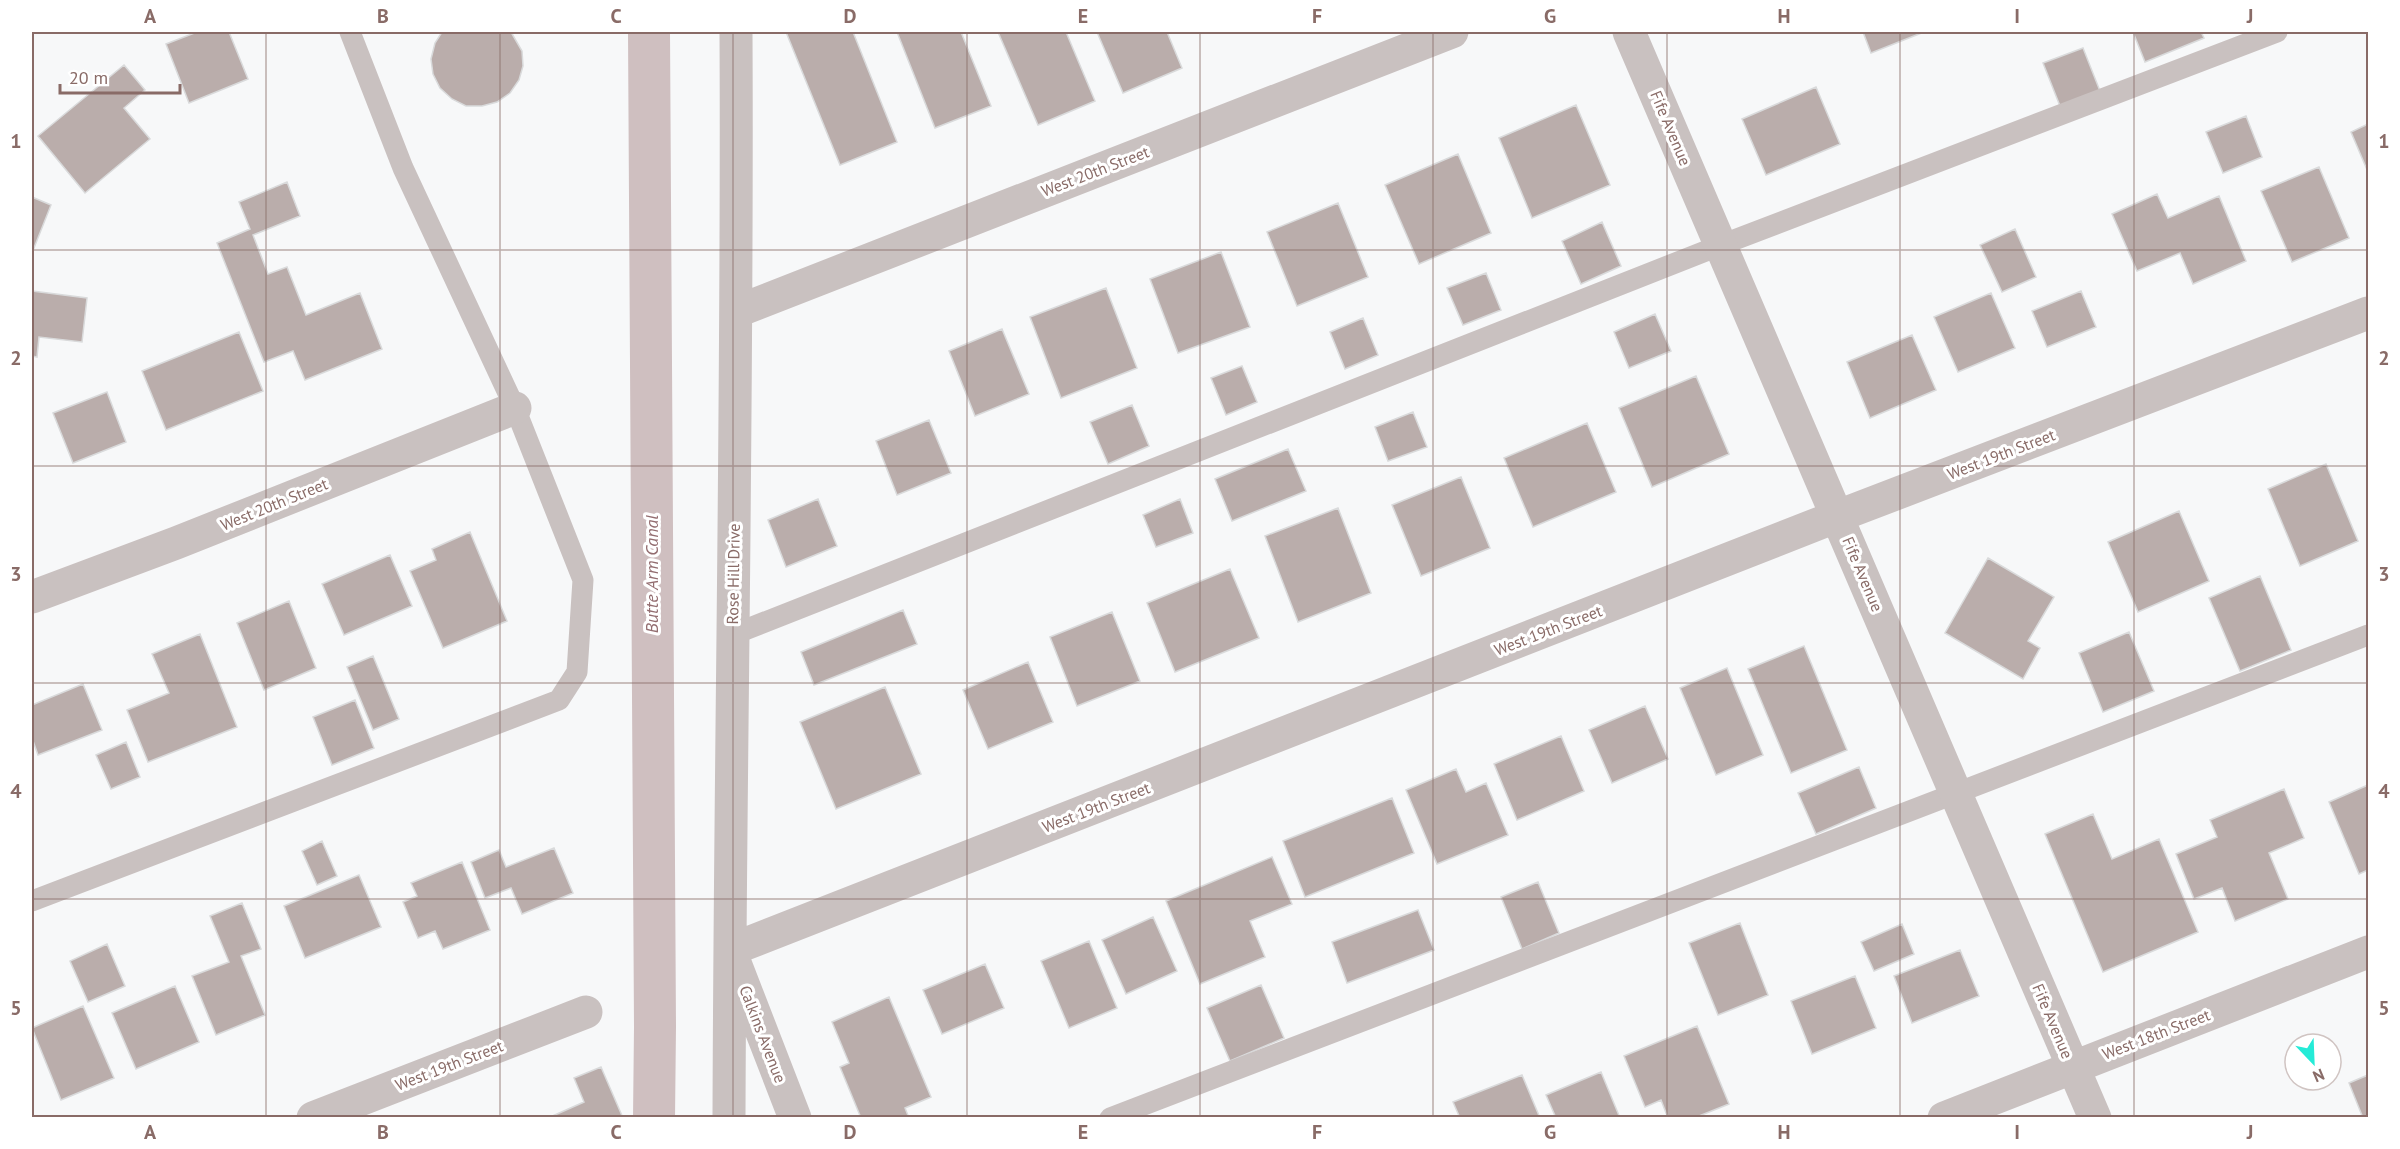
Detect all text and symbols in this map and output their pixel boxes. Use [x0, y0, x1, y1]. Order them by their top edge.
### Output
text: A [144, 3, 157, 29]
text: B [377, 3, 389, 29]
text: C [610, 3, 622, 29]
text: D [844, 3, 857, 29]
text: E [1078, 3, 1088, 29]
text: F [1312, 3, 1322, 29]
text: G [1544, 3, 1556, 29]
text: H [1777, 3, 1791, 29]
text: I [2014, 3, 2020, 29]
text: J [2246, 3, 2253, 29]
scale bar [60, 57, 180, 95]
text: 20 m [69, 66, 108, 89]
street label: Fife Avenue [1646, 88, 1696, 168]
text: 1 [10, 128, 22, 154]
text: 1 [2378, 128, 2390, 154]
street label: West 20th Street [1038, 141, 1152, 201]
text: 2 [10, 345, 22, 371]
text: 2 [2378, 345, 2390, 371]
street label: West 19th Street [1944, 424, 2058, 484]
street label: West 20th Street [217, 473, 331, 535]
water label: Butte Arm Canal [640, 515, 663, 633]
street label: Rose Hill Drive [722, 523, 744, 625]
street label: Fife Avenue [1838, 534, 1888, 614]
text: 3 [10, 561, 22, 587]
text: 3 [2378, 561, 2390, 587]
street label: West 19th Street [1491, 600, 1605, 660]
street label: West 19th Street [1039, 777, 1153, 837]
text: 4 [10, 778, 22, 804]
text: 4 [2378, 778, 2390, 804]
street label: Fife Avenue [2028, 981, 2078, 1061]
street label: Calkins Avenue [735, 983, 791, 1085]
text: 5 [10, 995, 22, 1021]
text: 5 [2378, 995, 2390, 1021]
street label: West 18th Street [2099, 1004, 2213, 1064]
north arrow [2283, 1032, 2343, 1092]
street label: West 19th Street [392, 1035, 506, 1095]
text: N [2310, 1065, 2328, 1087]
text: A [144, 1119, 157, 1145]
text: B [377, 1119, 389, 1145]
text: C [610, 1119, 622, 1145]
text: D [844, 1119, 857, 1145]
text: E [1078, 1119, 1088, 1145]
text: F [1312, 1119, 1322, 1145]
text: G [1544, 1119, 1556, 1145]
text: H [1777, 1119, 1791, 1145]
text: I [2014, 1119, 2020, 1145]
text: J [2246, 1119, 2253, 1145]

